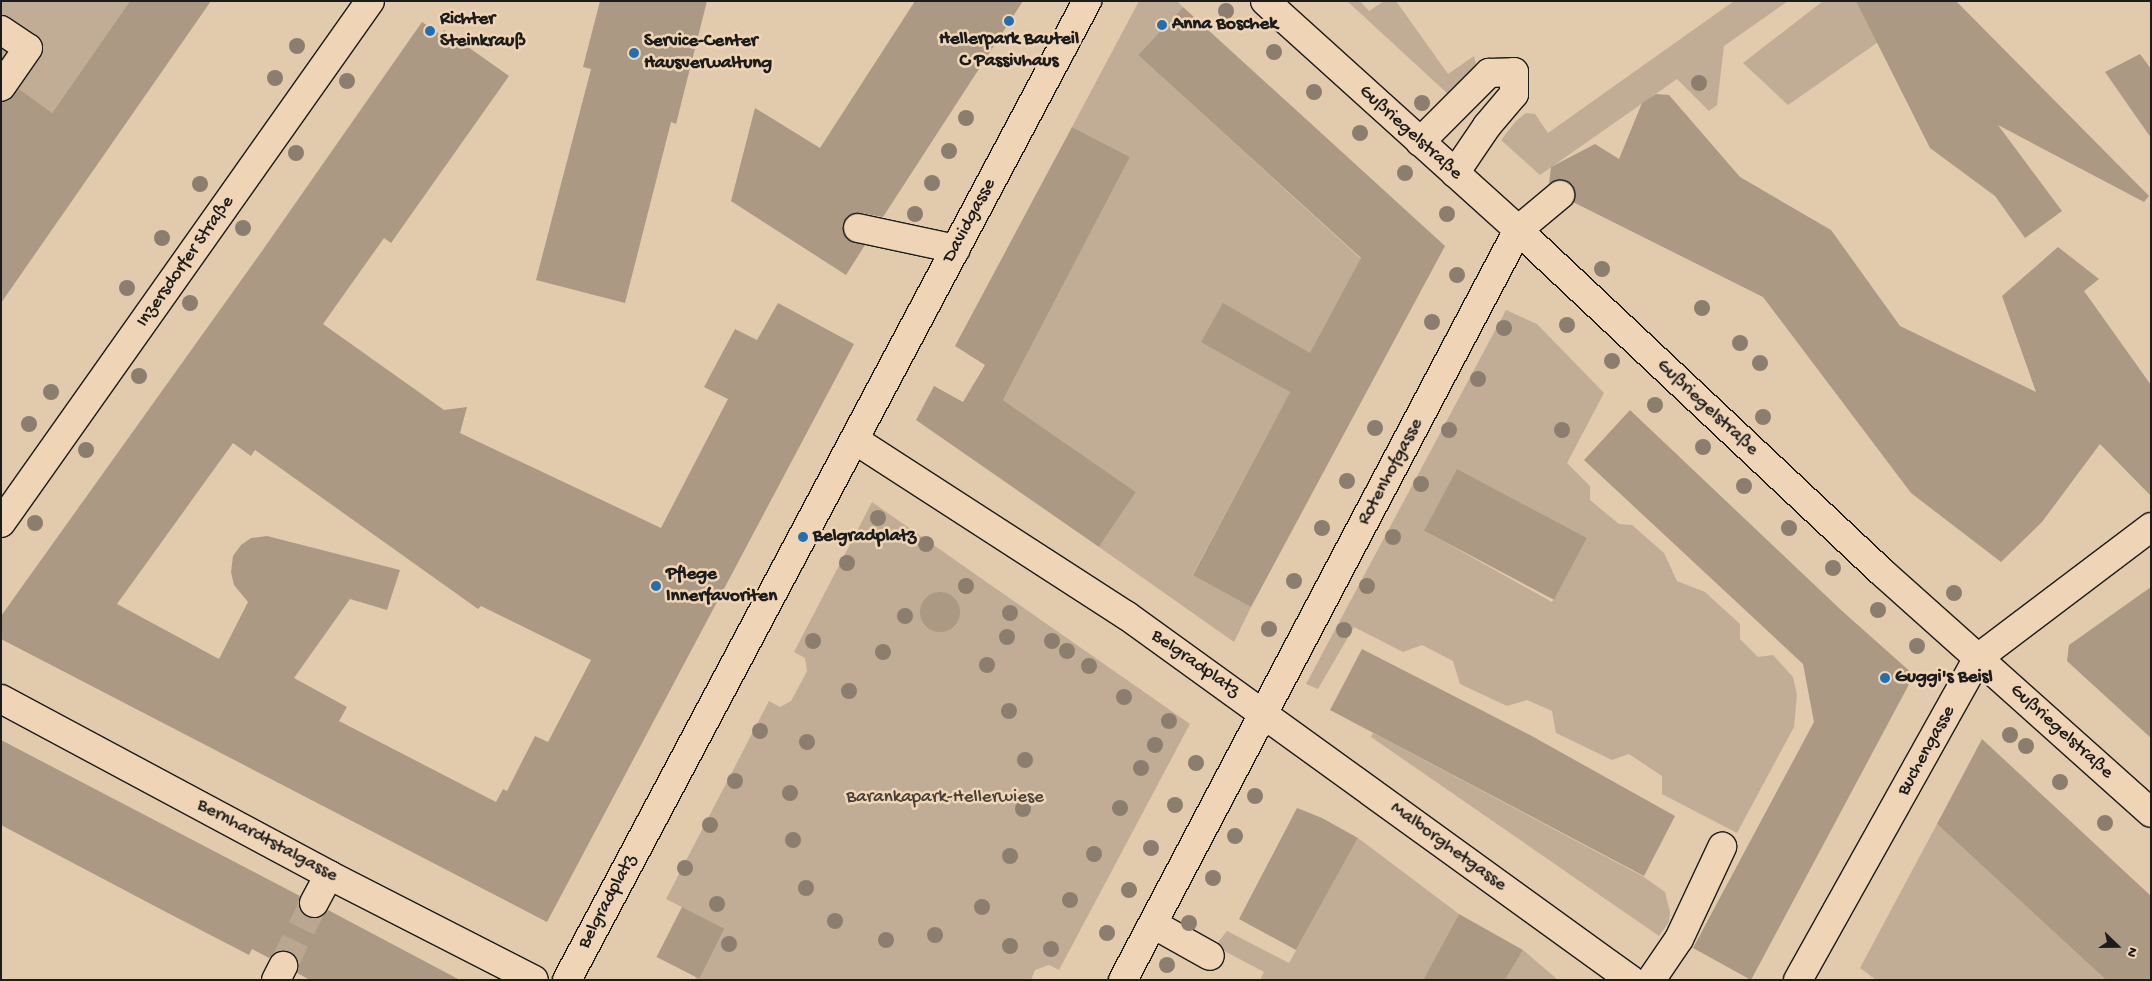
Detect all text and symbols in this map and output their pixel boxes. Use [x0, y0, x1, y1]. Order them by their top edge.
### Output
place label: Richter Steinkrauß [440, 9, 526, 53]
place label: Anna Boschek [1172, 14, 1278, 36]
marker: Hellerpark Bauteil C Passivhaus [1003, 15, 1015, 27]
marker: Anna Boschek [1156, 19, 1168, 31]
marker: Richter Steinkrauß [424, 25, 436, 37]
place label: Hellerpark Bauteil C Passivhaus [939, 29, 1079, 73]
place label: Service-Center Hausverwaltung [644, 31, 772, 75]
marker: Service-Center Hausverwaltung [628, 47, 640, 59]
street label: Gußriegelstraße [1354, 81, 1466, 185]
street label: Davidgasse [938, 175, 1002, 267]
street label: Inzersdorfer Straße [132, 192, 240, 332]
street label: Gußriegelstraße [1651, 355, 1763, 461]
street label: Rotenhofgasse [1353, 415, 1429, 529]
place label: Belgradplatz [813, 526, 916, 548]
marker: Belgradplatz [797, 531, 809, 543]
place label: Pflege Innerfavoriten [666, 564, 777, 608]
marker: Pflege Innerfavoriten [650, 580, 662, 592]
street label: Belgradplatz [1146, 625, 1244, 703]
place label: Guggi's Beisl [1895, 667, 1993, 689]
marker: Guggi's Beisl [1879, 672, 1891, 684]
street label: Gußriegelstraße [2005, 680, 2117, 784]
street label: Buchengasse [1893, 702, 1961, 800]
park label: Barankapark-Hellerwiese [846, 787, 1044, 809]
street label: Bernhardtstalgasse [193, 794, 341, 888]
street label: Malborghetgasse [1385, 797, 1511, 897]
street label: Belgradplatz [574, 851, 642, 953]
north arrow [2092, 921, 2142, 971]
text: N [2122, 944, 2141, 959]

